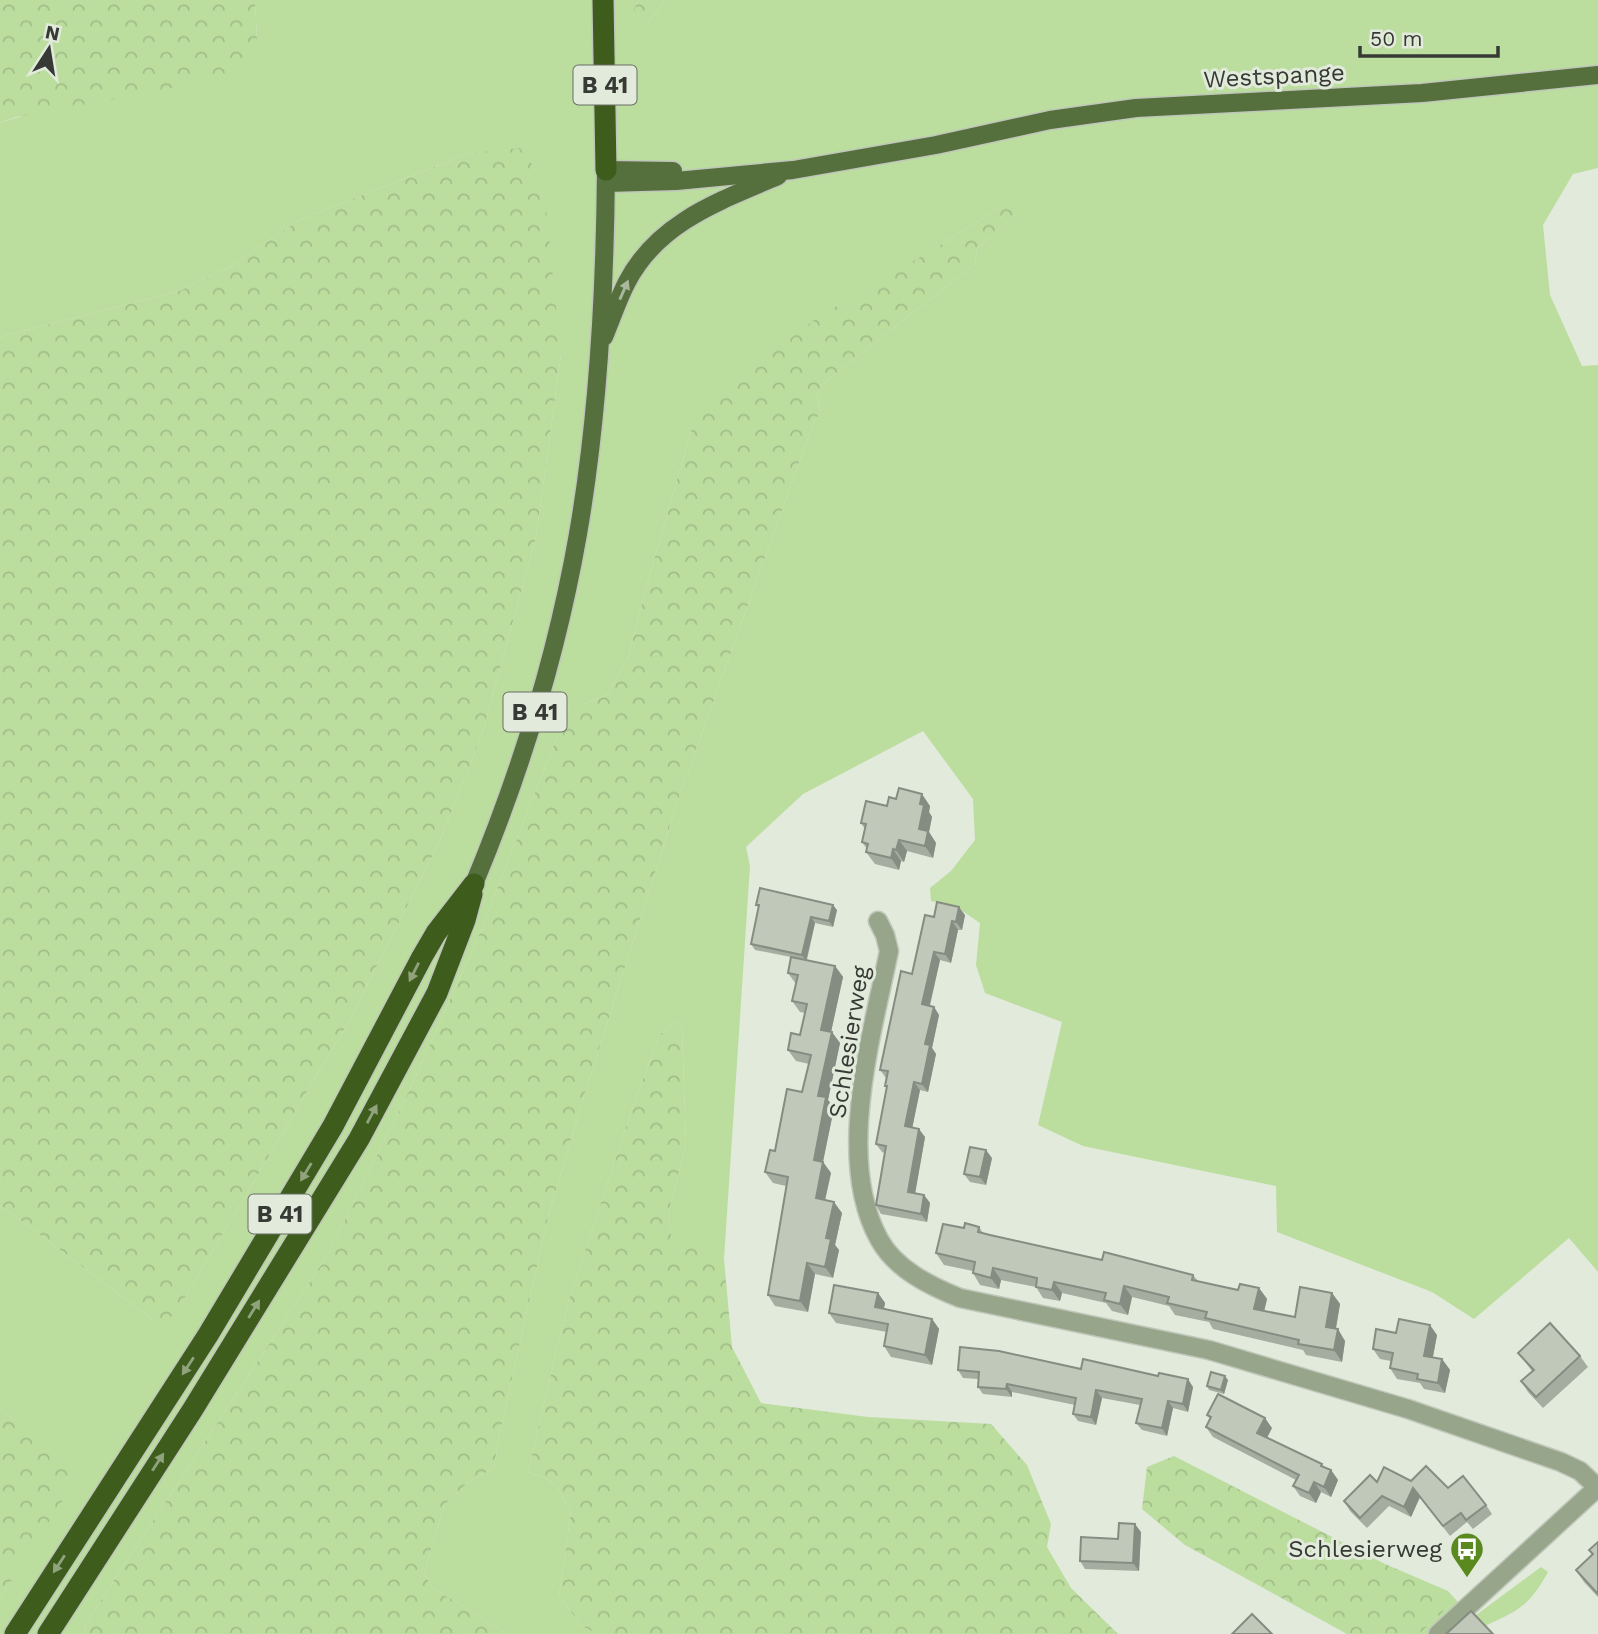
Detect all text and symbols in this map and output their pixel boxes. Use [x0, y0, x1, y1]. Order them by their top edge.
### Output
north arrow [14, 14, 84, 84]
scale bar [1360, 14, 1498, 58]
text: N [43, 20, 62, 46]
text: 50 m [1370, 26, 1422, 51]
street label: Westspange [1203, 58, 1345, 94]
road number: B 41 [574, 66, 636, 104]
one-way arrow [618, 280, 630, 300]
road number: B 41 [504, 692, 566, 732]
one-way arrow [409, 962, 420, 982]
street label: Schlesierweg [823, 964, 875, 1120]
one-way arrow [366, 1105, 378, 1124]
one-way arrow [300, 1162, 312, 1181]
road number: B 41 [248, 1194, 312, 1233]
one-way arrow [248, 1299, 261, 1319]
one-way arrow [181, 1357, 195, 1375]
one-way arrow [151, 1453, 164, 1472]
bus stop icon: Schlesierweg [1448, 1530, 1486, 1579]
place label: Schlesierweg [1288, 1535, 1442, 1563]
one-way arrow [52, 1555, 66, 1573]

